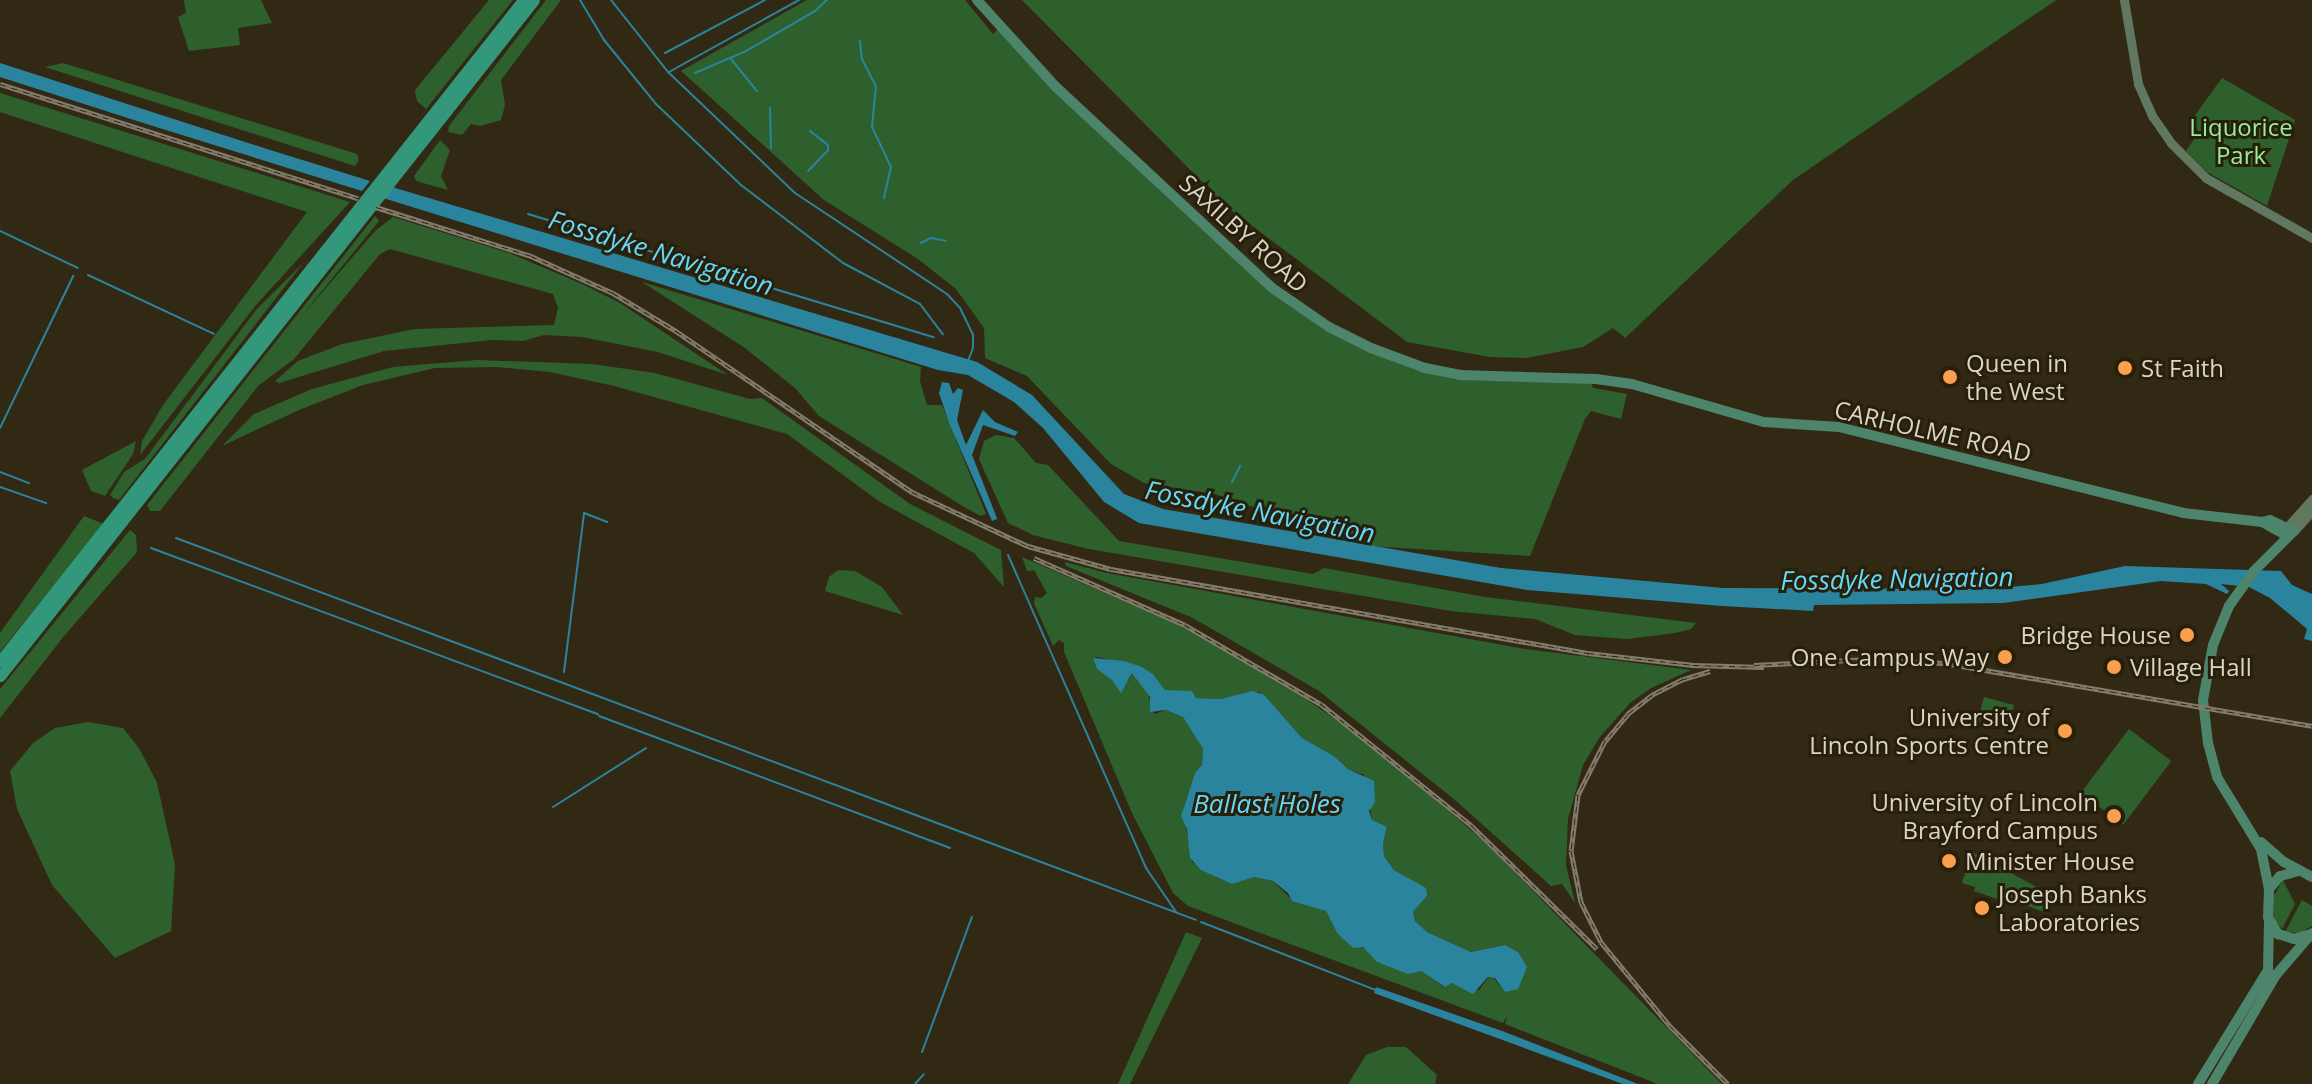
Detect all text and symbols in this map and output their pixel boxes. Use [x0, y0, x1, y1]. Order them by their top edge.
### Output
park label: Liquorice Park [2189, 113, 2293, 169]
street label: SAXILBY ROAD [1174, 168, 1314, 298]
water label: Fossdyke Navigation [545, 204, 777, 302]
place label: Queen in the West [1966, 349, 2068, 405]
place label: St Faith [2141, 354, 2224, 382]
marker: St Faith [2116, 359, 2134, 377]
marker: Queen in the West [1941, 368, 1959, 386]
street label: CARHOLME ROAD [1832, 394, 2034, 468]
water label: Fossdyke Navigation [1142, 474, 1378, 550]
water label: Fossdyke Navigation [1780, 561, 2014, 597]
place label: Bridge House [2020, 621, 2171, 649]
marker: Bridge House [2178, 626, 2196, 644]
place label: One Campus Way [1791, 643, 1989, 671]
marker: One Campus Way [1996, 648, 2014, 666]
place label: Village Hall [2130, 653, 2252, 681]
marker: Village Hall [2105, 658, 2123, 676]
place label: University of Lincoln Sports Centre [1809, 703, 2049, 759]
marker: University of Lincoln Sports Centre [2056, 722, 2074, 740]
water label: Ballast Holes [1193, 788, 1341, 820]
place label: University of Lincoln Brayford Campus [1871, 788, 2098, 844]
marker: University of Lincoln Brayford Campus [2105, 807, 2123, 825]
place label: Minister House [1965, 847, 2135, 875]
marker: Minister House [1940, 852, 1958, 870]
place label: Joseph Banks Laboratories [1998, 880, 2147, 936]
marker: Joseph Banks Laboratories [1973, 899, 1991, 917]

